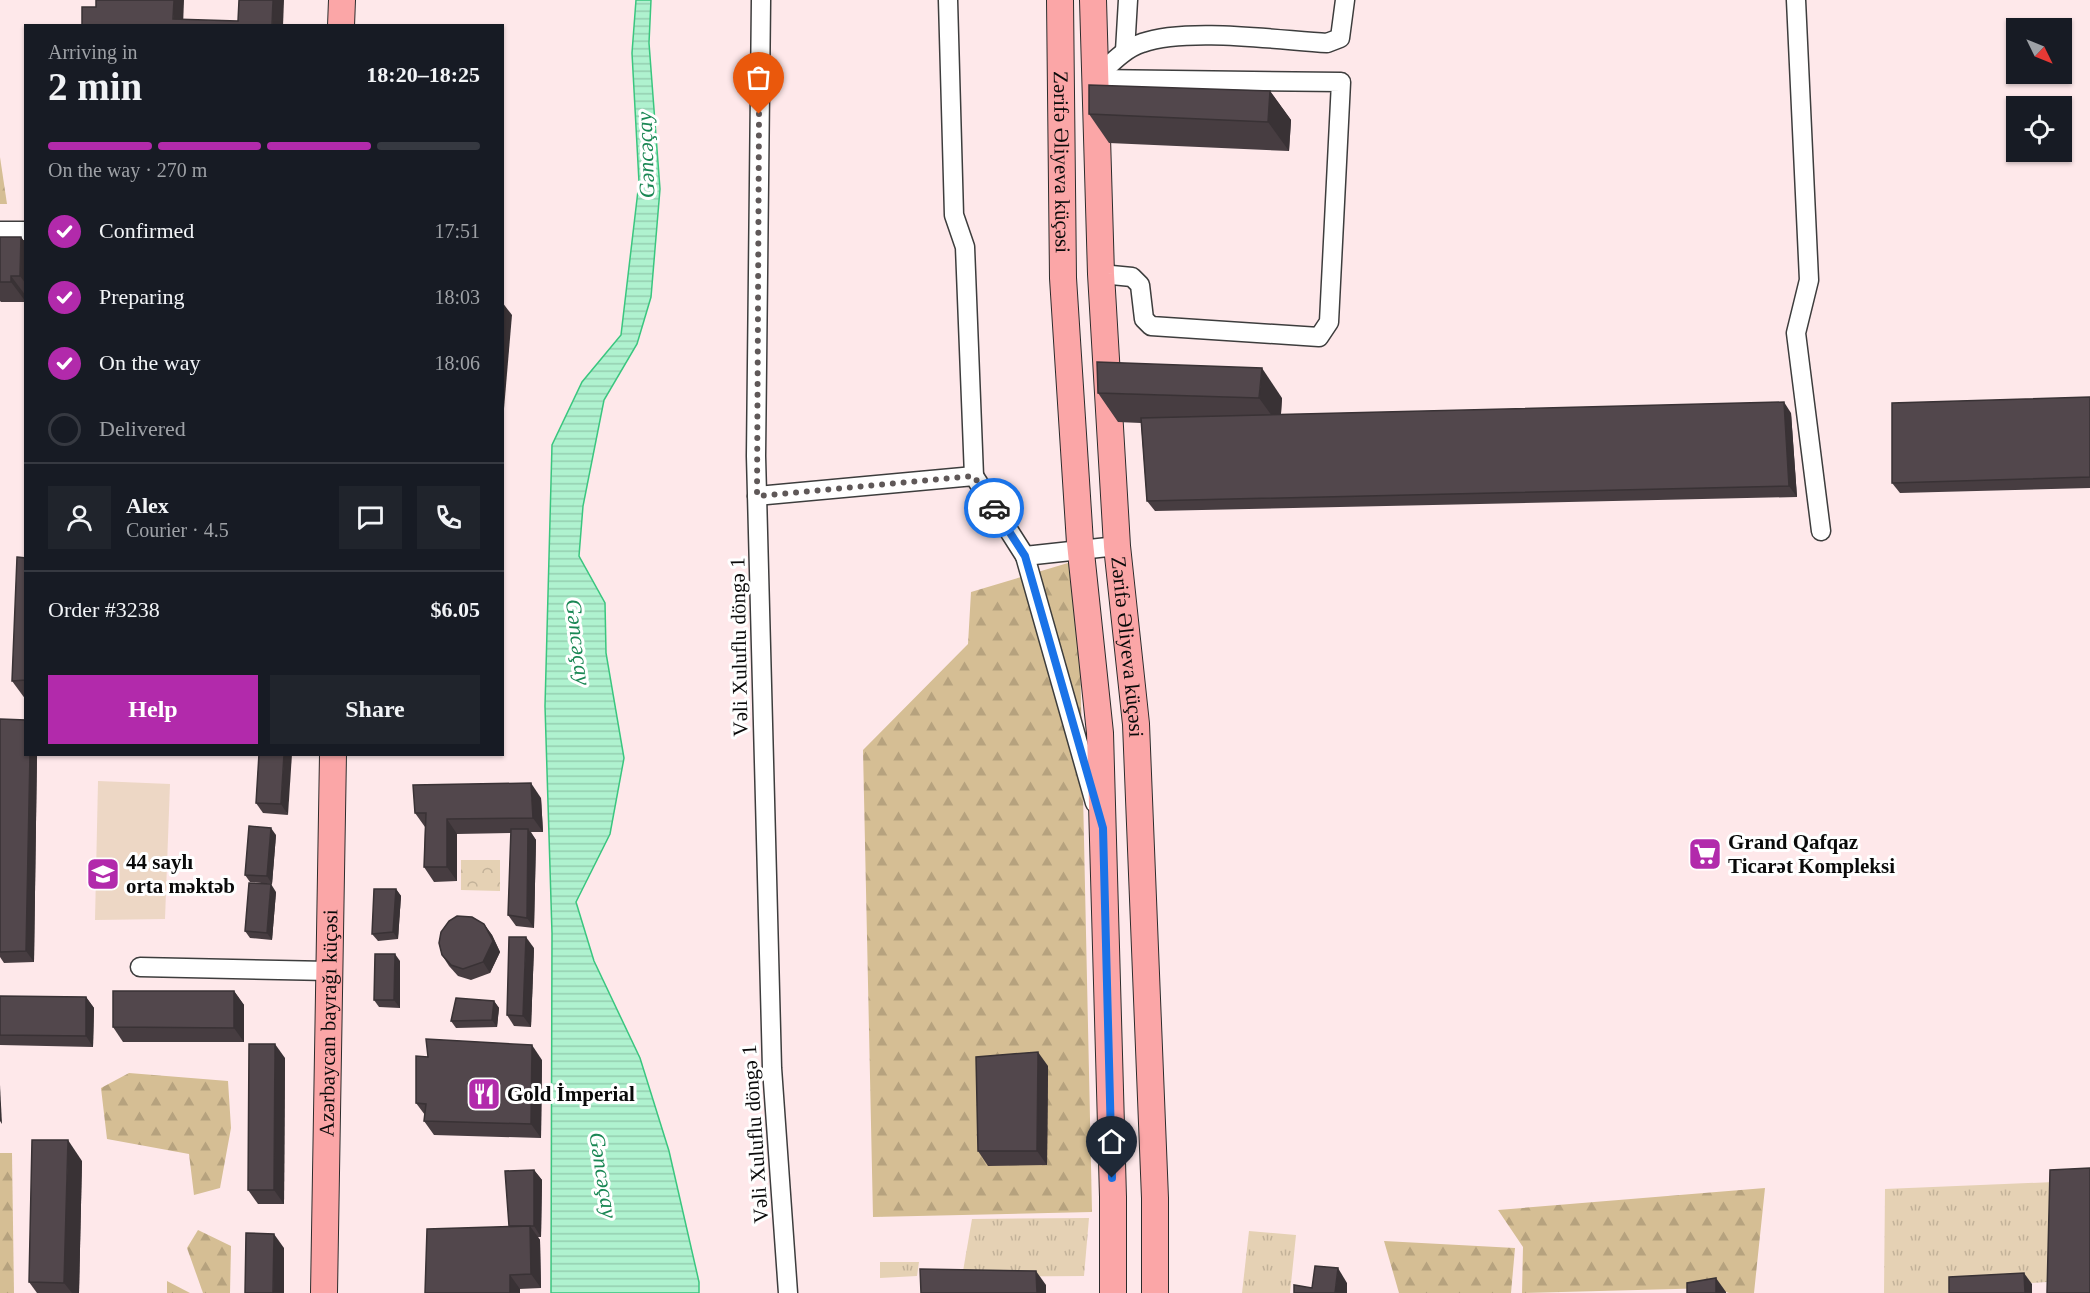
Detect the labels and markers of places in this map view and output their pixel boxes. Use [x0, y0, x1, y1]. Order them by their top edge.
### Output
pin [733, 52, 784, 114]
place label: Grand Qafqaz Ticarət Kompleksi [1728, 830, 1895, 878]
supermarket icon: Grand Qafqaz Ticarət Kompleksi [1687, 836, 1723, 872]
place label: 44 saylı orta məktəb [126, 850, 235, 898]
school or university icon: 44 saylı orta məktəb [85, 856, 121, 892]
restaurant icon: Gold İmperial [466, 1076, 502, 1112]
place label: Gold İmperial [507, 1082, 635, 1106]
pin [1086, 1116, 1137, 1178]

